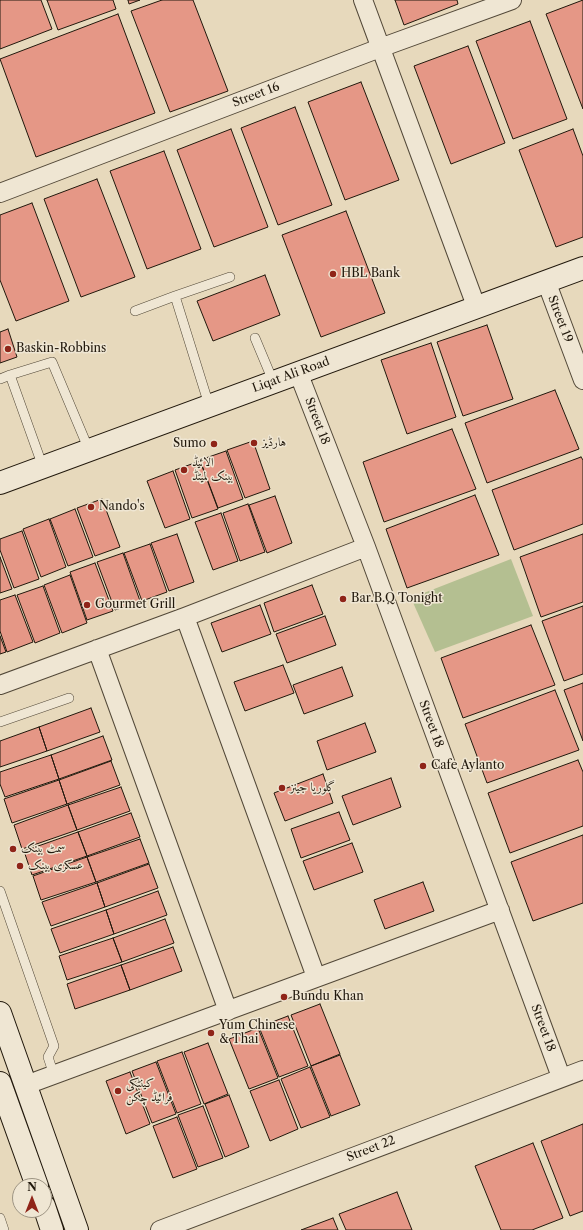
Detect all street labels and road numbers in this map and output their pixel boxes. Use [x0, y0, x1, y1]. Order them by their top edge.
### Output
street label: Street 16 [230, 79, 282, 111]
street label: Street 19 [544, 293, 576, 345]
street label: Liqat Ali Road [250, 354, 332, 396]
street label: Street 18 [301, 395, 333, 447]
street label: Street 18 [416, 698, 446, 750]
street label: Street 18 [528, 1002, 558, 1054]
street label: Street 22 [345, 1133, 397, 1165]

